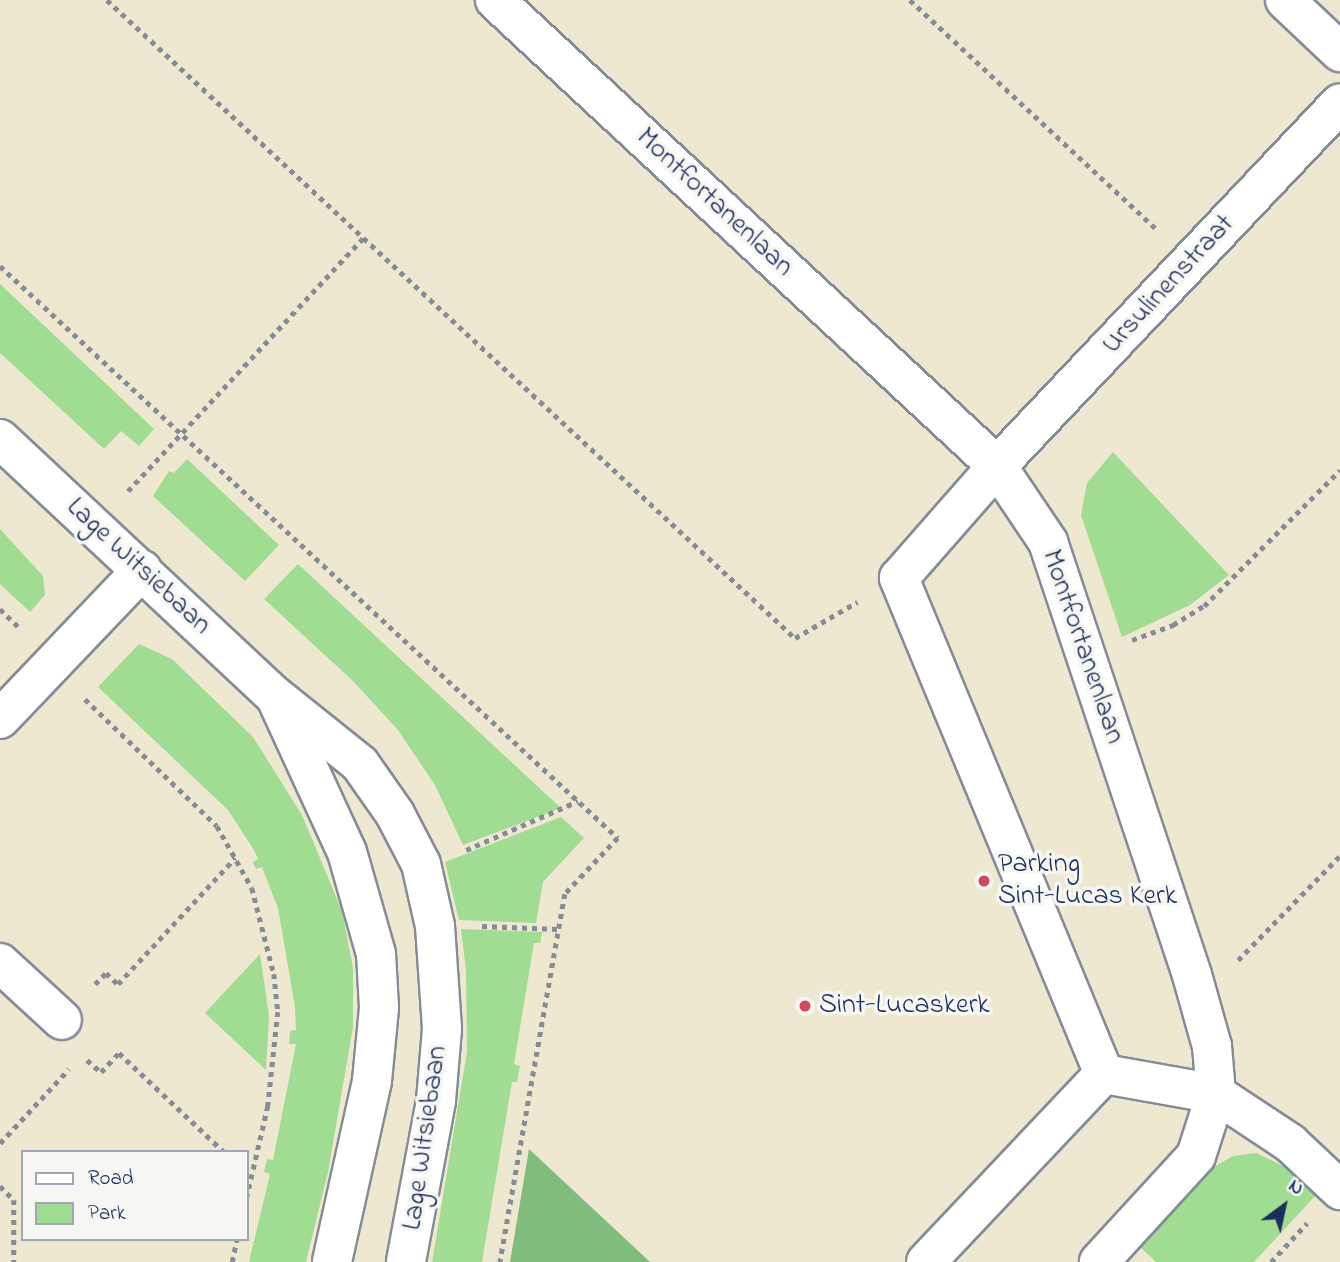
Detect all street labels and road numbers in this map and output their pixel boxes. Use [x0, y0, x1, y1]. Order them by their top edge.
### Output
street label: Montfortanenlaan [628, 122, 800, 284]
street label: Ursulinenstraat [1096, 208, 1242, 362]
street label: Lage Witsiebaan [59, 491, 217, 643]
street label: Montfortanenlaan [1033, 546, 1131, 748]
street label: Lage Witsiebaan [396, 1044, 456, 1232]

